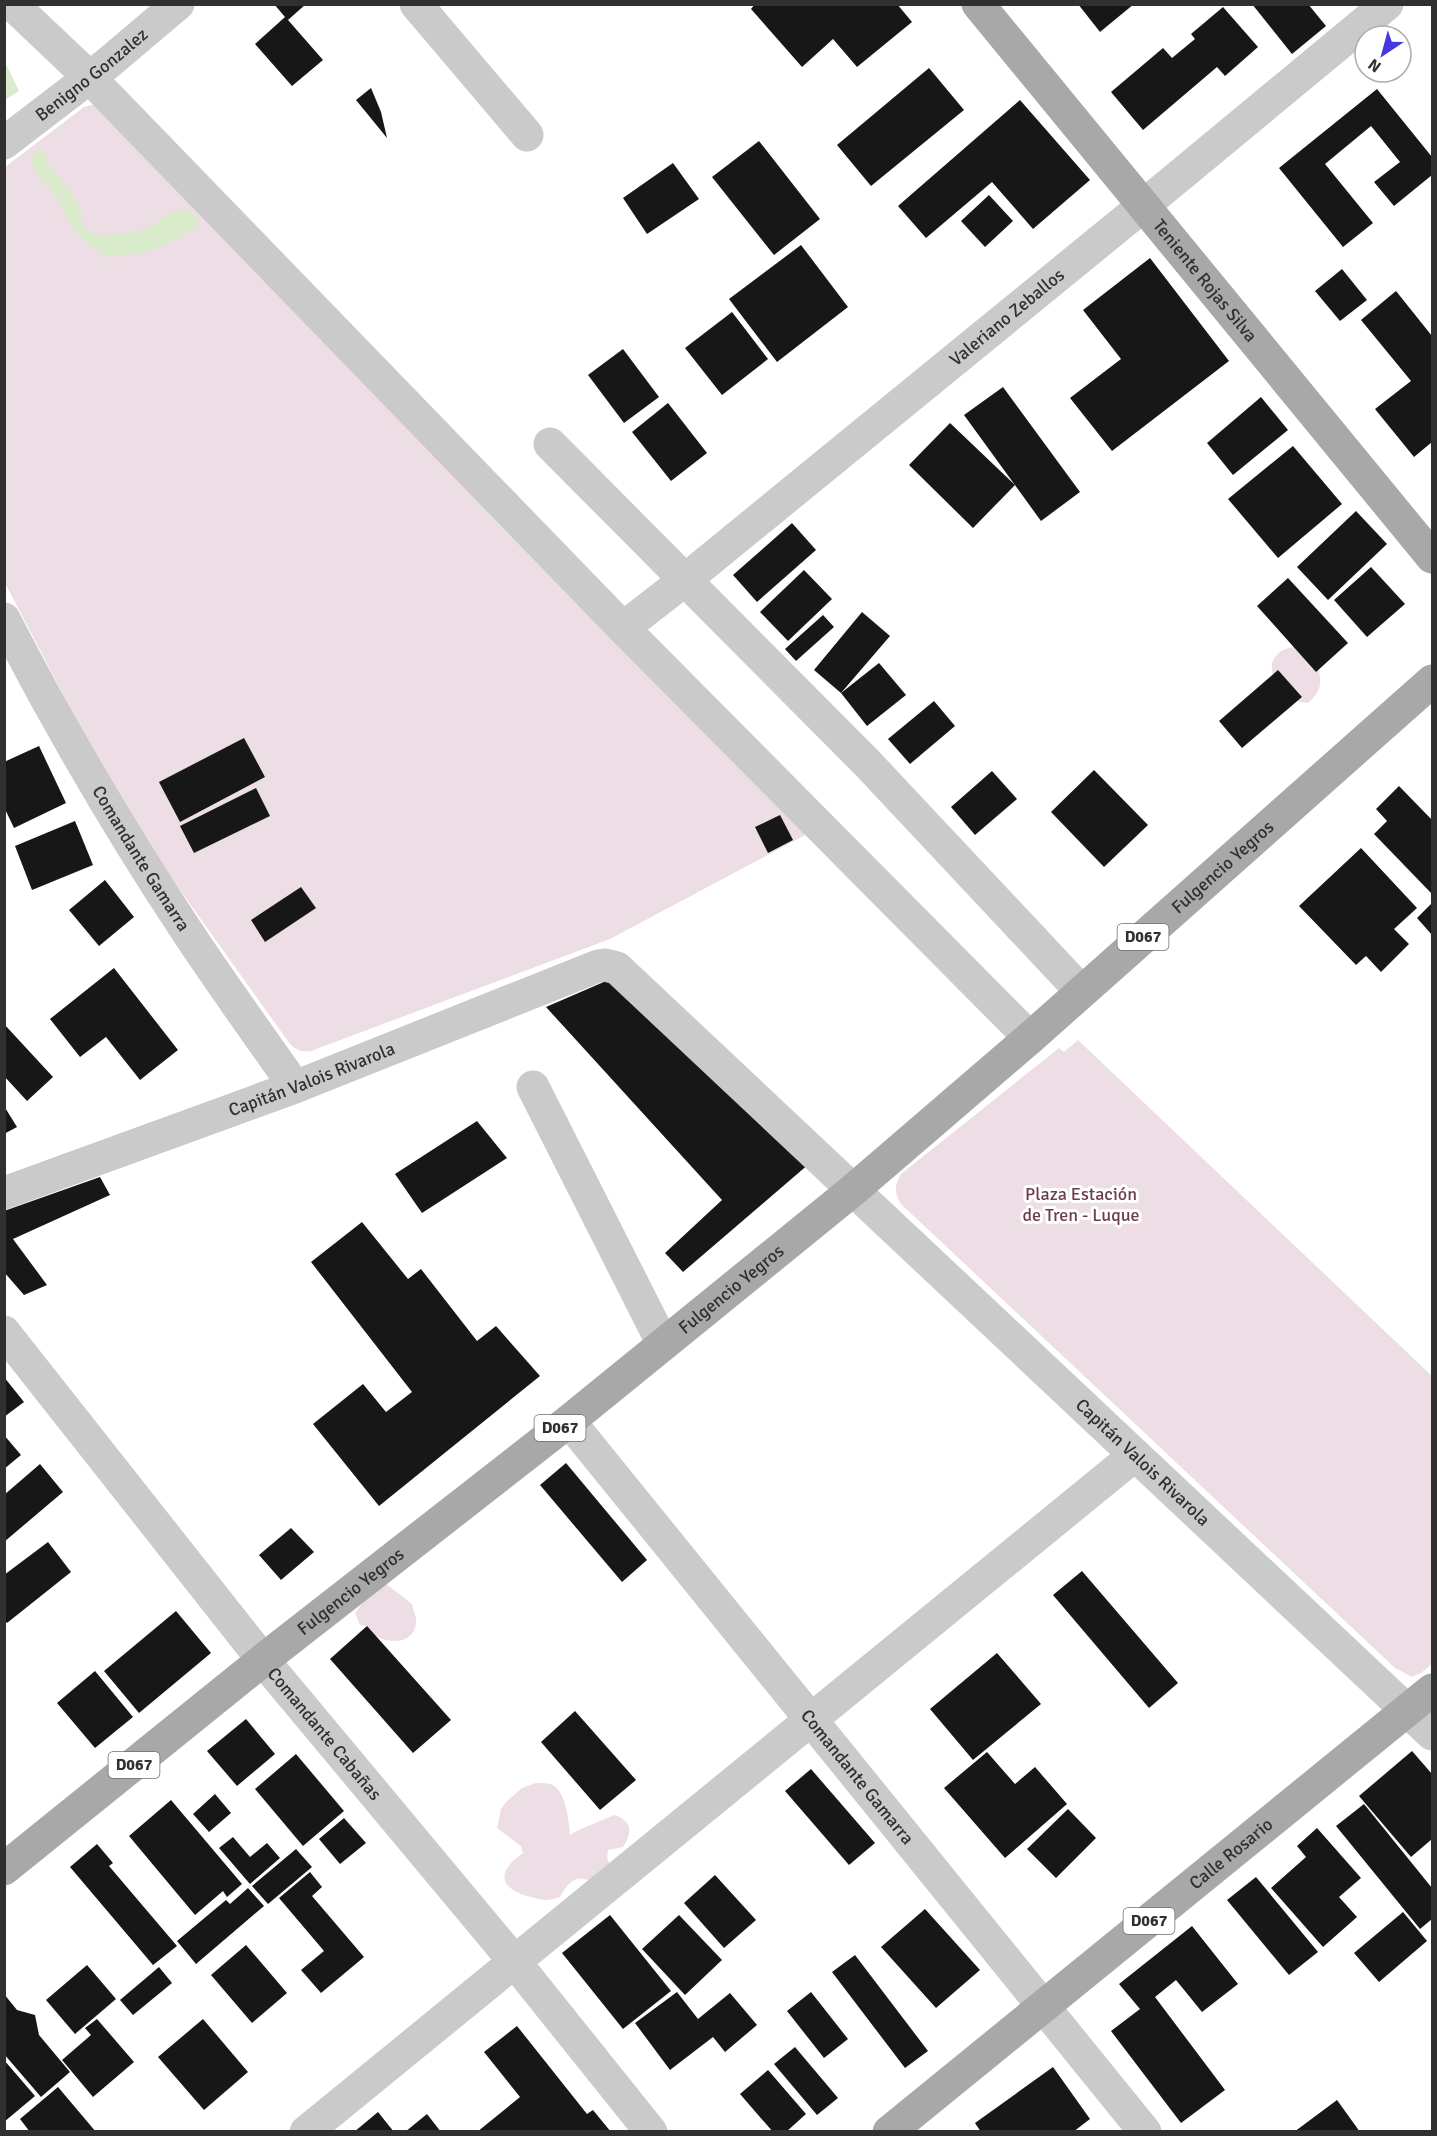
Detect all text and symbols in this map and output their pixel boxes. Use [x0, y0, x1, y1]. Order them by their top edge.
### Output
street label: Benigno Gonzalez [31, 23, 152, 126]
north arrow [1353, 24, 1413, 84]
text: N [1364, 54, 1385, 77]
street label: Teniente Rojas Silva [1148, 215, 1262, 347]
street label: Valeriano Zeballos [945, 264, 1069, 371]
street label: Comandante Gamarra [87, 782, 195, 935]
street label: Fulgencio Yegros [1167, 816, 1278, 918]
road number: D067 [1118, 924, 1168, 950]
street label: Capitán Valois Rivarola [226, 1037, 398, 1121]
park label: Plaza Estación de Tren - Luque [1023, 1183, 1139, 1226]
street label: Fulgencio Yegros [674, 1240, 788, 1339]
street label: Capitán Valois Rivarola [1071, 1394, 1215, 1531]
road number: D067 [534, 1415, 586, 1441]
street label: Fulgencio Yegros [293, 1543, 408, 1640]
street label: Comandante Cabañas [263, 1663, 386, 1805]
street label: Comandante Gamarra [796, 1705, 919, 1849]
road number: D067 [108, 1752, 160, 1778]
street label: Calle Rosario [1185, 1813, 1277, 1894]
road number: D067 [1124, 1908, 1174, 1934]

